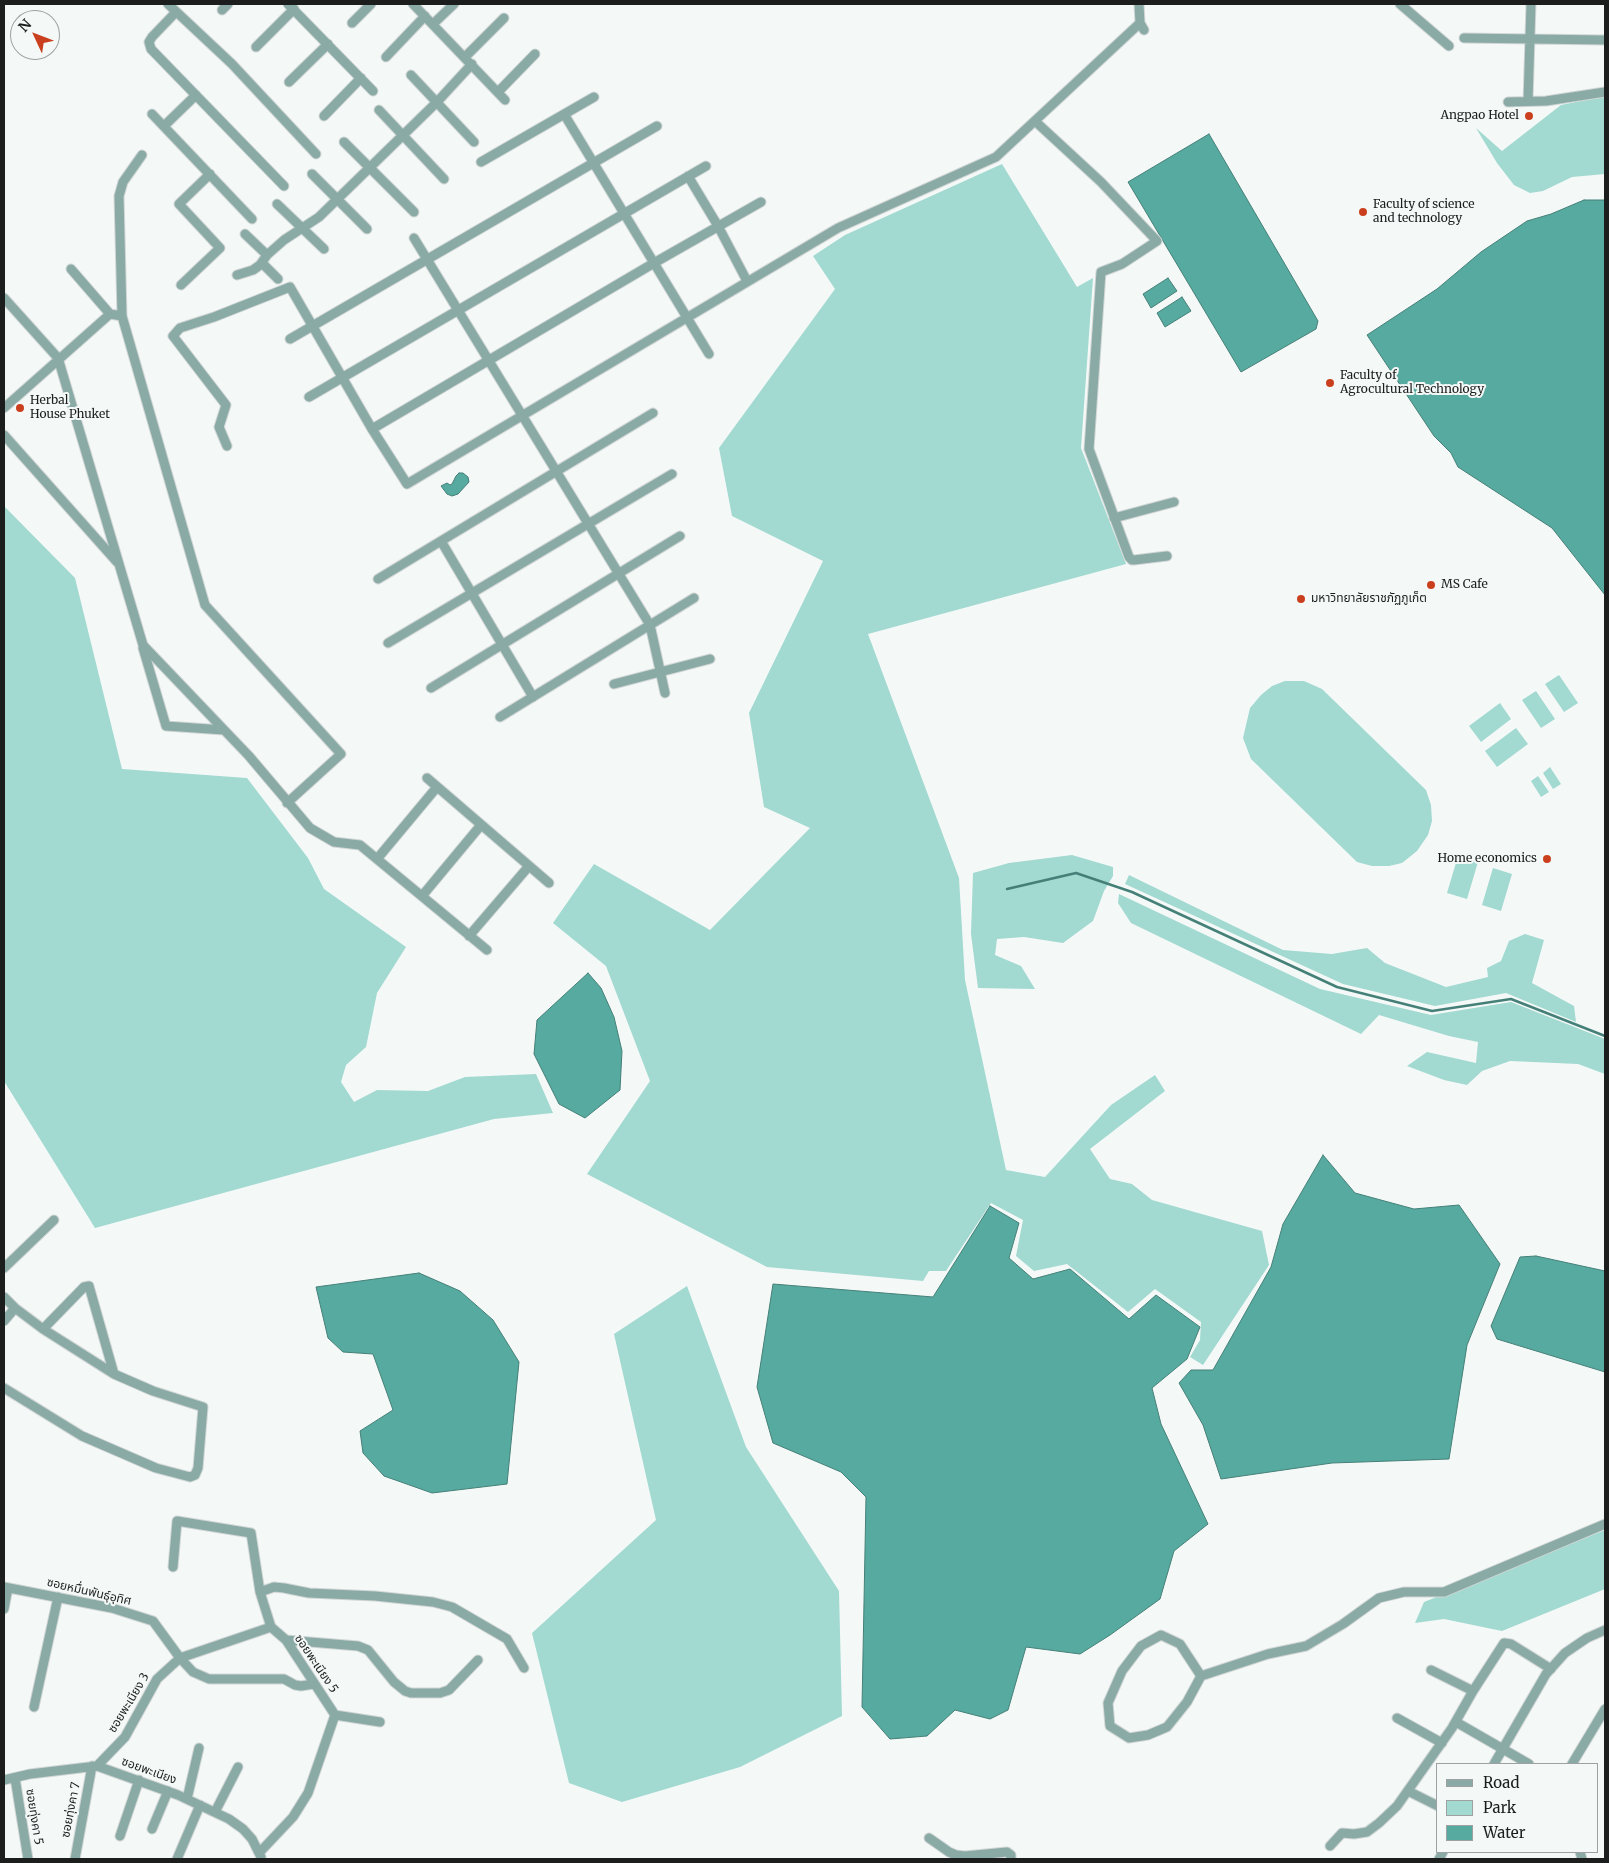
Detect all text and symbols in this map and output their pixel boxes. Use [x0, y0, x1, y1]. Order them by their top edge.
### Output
north arrow [10, 10, 60, 60]
text: N [14, 15, 35, 36]
place label: Angpao Hotel [1441, 109, 1519, 123]
marker: Angpao Hotel [1523, 110, 1535, 122]
place label: Faculty of science and technology [1373, 198, 1474, 226]
marker: Faculty of science and technology [1357, 206, 1369, 218]
place label: Faculty of Agrocultural Technology [1340, 369, 1484, 397]
marker: Faculty of Agrocultural Technology [1324, 377, 1336, 389]
place label: Herbal House Phuket [30, 394, 110, 422]
marker: Herbal House Phuket [14, 402, 26, 414]
place label: MS Cafe [1441, 578, 1488, 592]
marker: MS Cafe [1425, 579, 1437, 591]
place label: มหาวิทยาลัยราชภัฏภูเก็ต [1311, 592, 1427, 606]
marker: มหาวิทยาลัยราชภัฏภูเก็ต [1295, 593, 1307, 605]
place label: Home economics [1438, 852, 1537, 866]
marker: Home economics [1541, 853, 1553, 865]
street label: ซอยหมื่นพันธุ์อุทิศ [45, 1575, 133, 1609]
street label: ซอยพะเนียง 5 [291, 1632, 341, 1696]
street label: ซอยพะเนียง 3 [106, 1670, 152, 1736]
street label: ซอยพะเนียง [120, 1754, 178, 1788]
legend [1436, 1763, 1599, 1853]
text: Road [1483, 1773, 1519, 1792]
street label: ซอยทุ่งคา 7 [59, 1781, 83, 1839]
street label: ซอยทุ่งคา 5 [22, 1788, 46, 1846]
text: Park [1483, 1798, 1516, 1817]
text: Water [1483, 1823, 1525, 1842]

